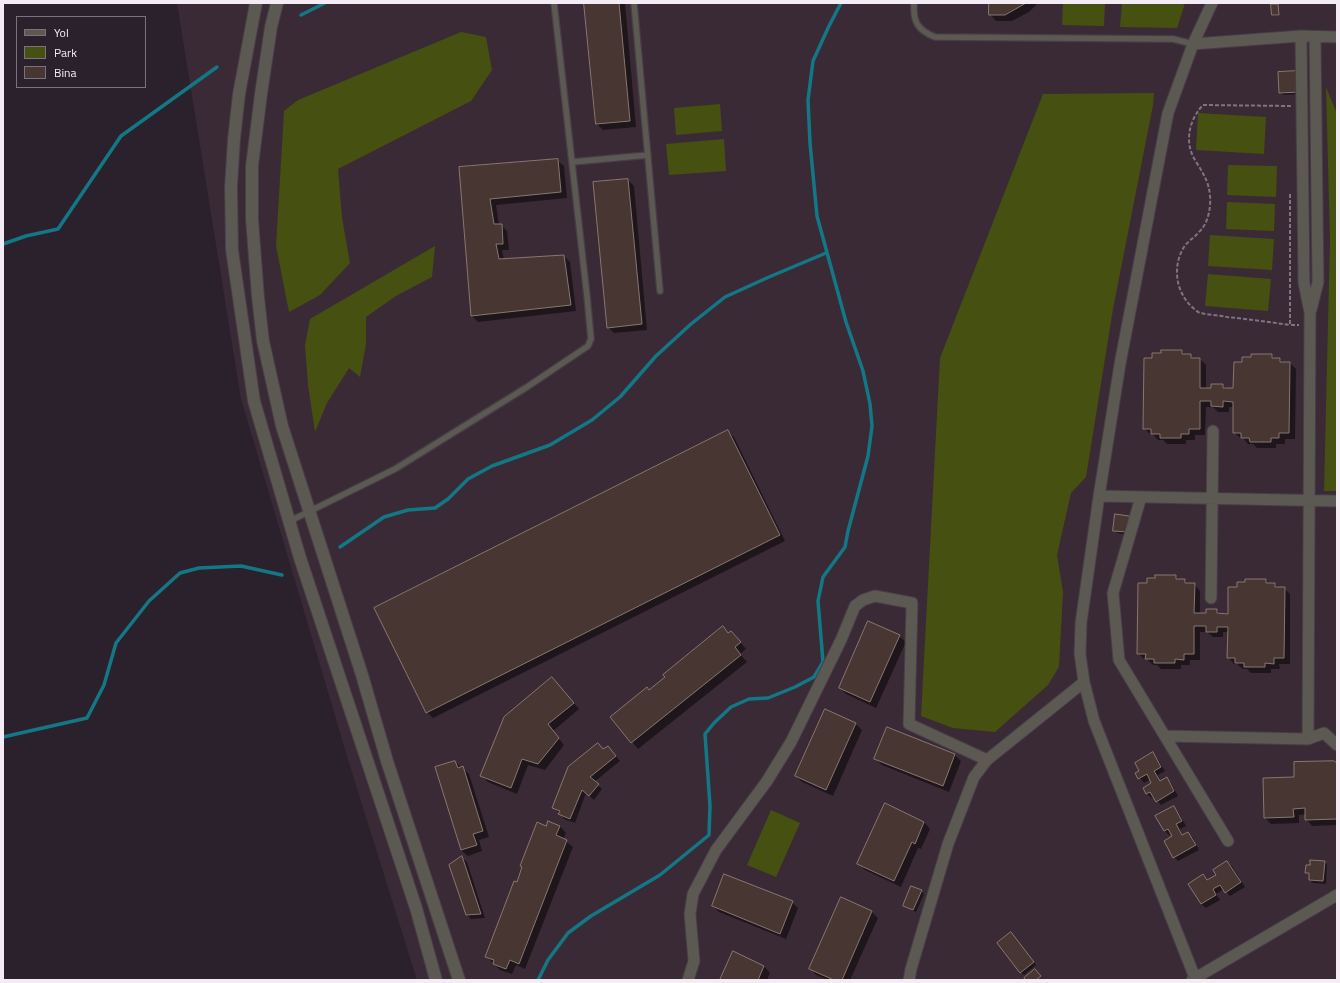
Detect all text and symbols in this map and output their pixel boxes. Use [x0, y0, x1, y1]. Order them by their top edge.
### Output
legend [16, 16, 146, 88]
text: Yol [54, 23, 69, 42]
text: Park [54, 43, 77, 62]
text: Bina [54, 63, 76, 82]

